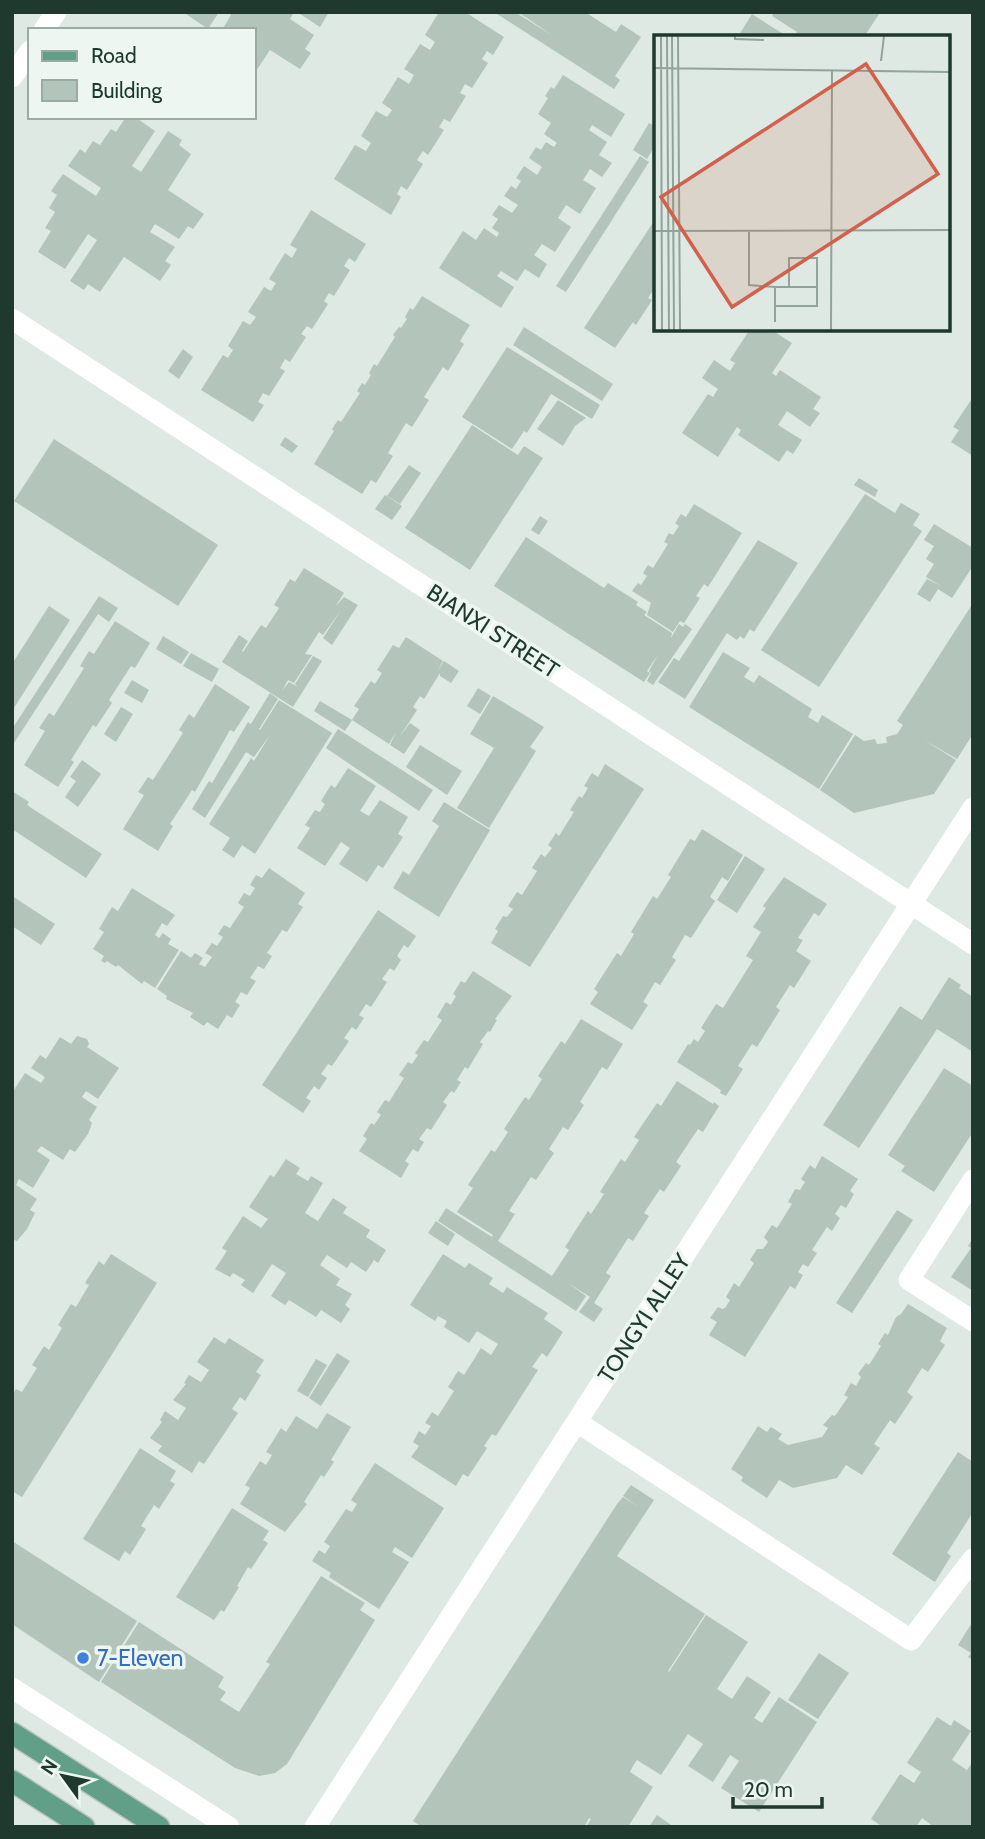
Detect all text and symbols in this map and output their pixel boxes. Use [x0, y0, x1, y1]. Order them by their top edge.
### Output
legend [28, 28, 256, 119]
inset map [654, 35, 950, 331]
text: Road [91, 43, 137, 68]
text: Building [91, 78, 163, 103]
street label: BIANXI STREET [422, 578, 564, 684]
street label: TONGYI ALLEY [592, 1247, 697, 1388]
place label: 7-Eleven [97, 1644, 183, 1672]
marker: 7-Eleven [75, 1650, 91, 1666]
north arrow [28, 1741, 98, 1811]
text: N [36, 1755, 62, 1779]
scale bar [733, 1766, 822, 1810]
text: 20 m [744, 1777, 793, 1802]

